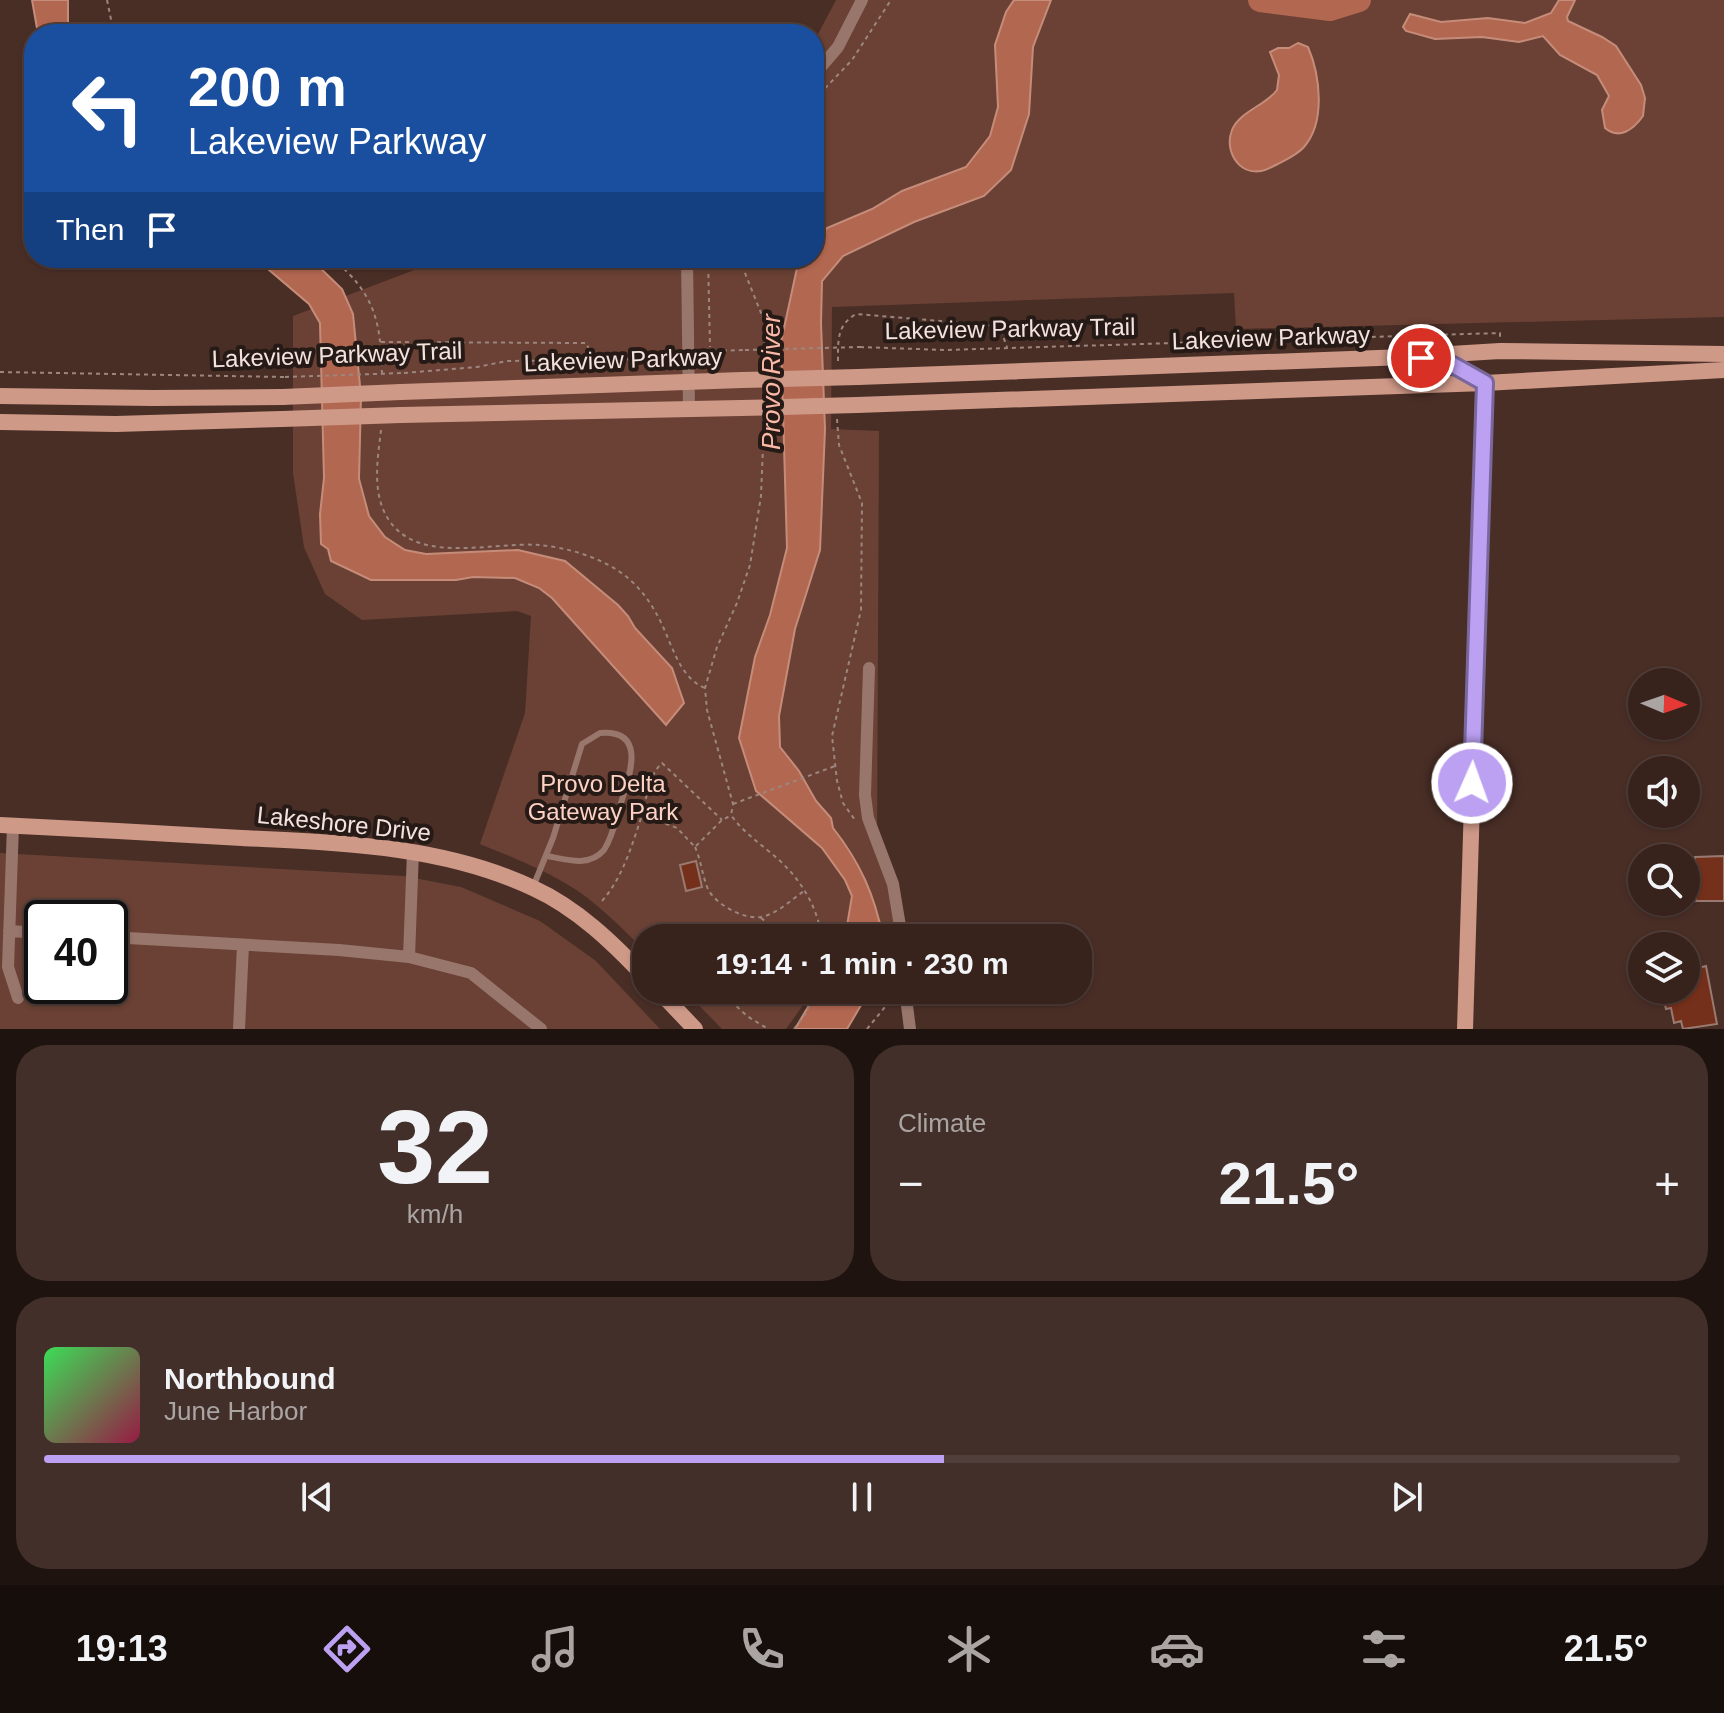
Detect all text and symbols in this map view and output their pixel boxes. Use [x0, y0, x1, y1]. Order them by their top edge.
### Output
text: 200 m [188, 55, 347, 118]
icon: left [56, 56, 160, 160]
text: Lakeview Parkway [188, 121, 486, 162]
icon: arrive [140, 208, 184, 252]
text: Then [56, 213, 124, 246]
water label: Provo River [756, 313, 786, 450]
street label: Lakeview Parkway Trail [884, 313, 1136, 344]
street label: Lakeview Parkway [1171, 321, 1371, 354]
pin [1387, 324, 1455, 392]
icon: arrive [1399, 336, 1443, 380]
street label: Lakeview Parkway Trail [211, 337, 463, 372]
street label: Lakeview Parkway [523, 343, 723, 376]
north arrow [1628, 668, 1700, 740]
map controls [1628, 668, 1700, 1004]
position arrow [1430, 741, 1514, 825]
button: sound [1628, 756, 1700, 828]
park label: Provo Delta Gateway Park [528, 770, 679, 825]
street label: Lakeshore Drive [256, 801, 432, 846]
button: search [1628, 844, 1700, 916]
speed limit sign: 40 [24, 900, 128, 1004]
button: layers [1628, 932, 1700, 1004]
text: 19:14 · 1 min · 230 m [715, 947, 1009, 980]
text: 32 [377, 1089, 493, 1205]
text: Climate [898, 1108, 986, 1138]
text: 21.5° [1219, 1150, 1359, 1217]
text: − [898, 1159, 924, 1208]
text: + [1654, 1159, 1680, 1208]
text: km/h [407, 1199, 463, 1229]
text: Northbound [164, 1362, 336, 1395]
text: June Harbor [164, 1396, 307, 1426]
icon: previous [295, 1475, 339, 1519]
icon: pause [840, 1475, 884, 1519]
icon: next [1385, 1475, 1429, 1519]
icon: directions [319, 1621, 375, 1677]
icon: music [527, 1621, 583, 1677]
icon: phone [734, 1621, 790, 1677]
icon: climate [941, 1621, 997, 1677]
icon: car [1149, 1621, 1205, 1677]
icon: filters [1356, 1621, 1412, 1677]
text: 19:13 [76, 1628, 168, 1669]
text: 21.5° [1564, 1628, 1648, 1669]

